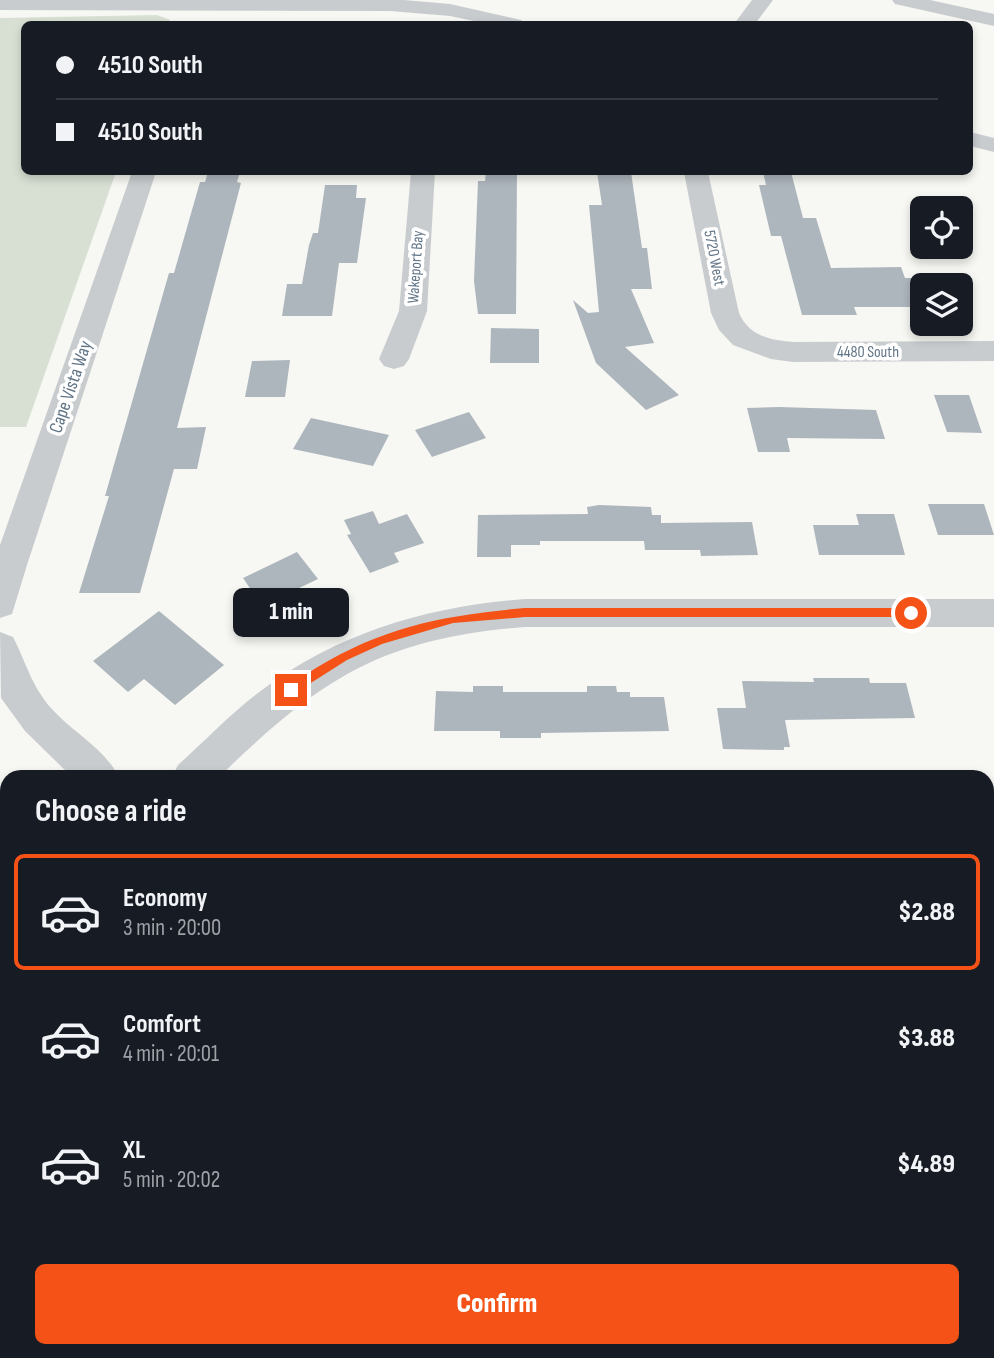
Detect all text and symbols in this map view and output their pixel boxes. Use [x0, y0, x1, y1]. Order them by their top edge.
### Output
text: 4510 South [98, 50, 203, 81]
text: 4510 South [98, 117, 203, 148]
map controls [910, 196, 973, 336]
button: locate [910, 196, 973, 259]
street label: 5720 West [699, 229, 729, 288]
street label: Wakeport Bay [404, 230, 428, 304]
button: layers [910, 273, 973, 336]
street label: Cape Vista Way [44, 337, 98, 436]
street label: 4480 South [837, 343, 899, 362]
callout: 1 min [233, 588, 349, 638]
route start [895, 597, 927, 629]
text: 1 min [269, 598, 313, 626]
route end [275, 674, 307, 706]
text: Choose a ride [35, 792, 187, 831]
icon: car [39, 881, 102, 944]
text: Economy [123, 883, 207, 914]
text: $2.88 [898, 897, 955, 928]
text: 3 min · 20:00 [123, 914, 221, 942]
icon: car [39, 1007, 102, 1070]
text: Comfort [123, 1009, 201, 1040]
text: $3.88 [898, 1023, 955, 1054]
text: 4 min · 20:01 [123, 1040, 219, 1068]
icon: car [39, 1133, 102, 1196]
text: XL [123, 1135, 145, 1166]
text: $4.89 [897, 1149, 955, 1180]
text: 5 min · 20:02 [123, 1166, 220, 1194]
button: Confirm [35, 1264, 959, 1344]

